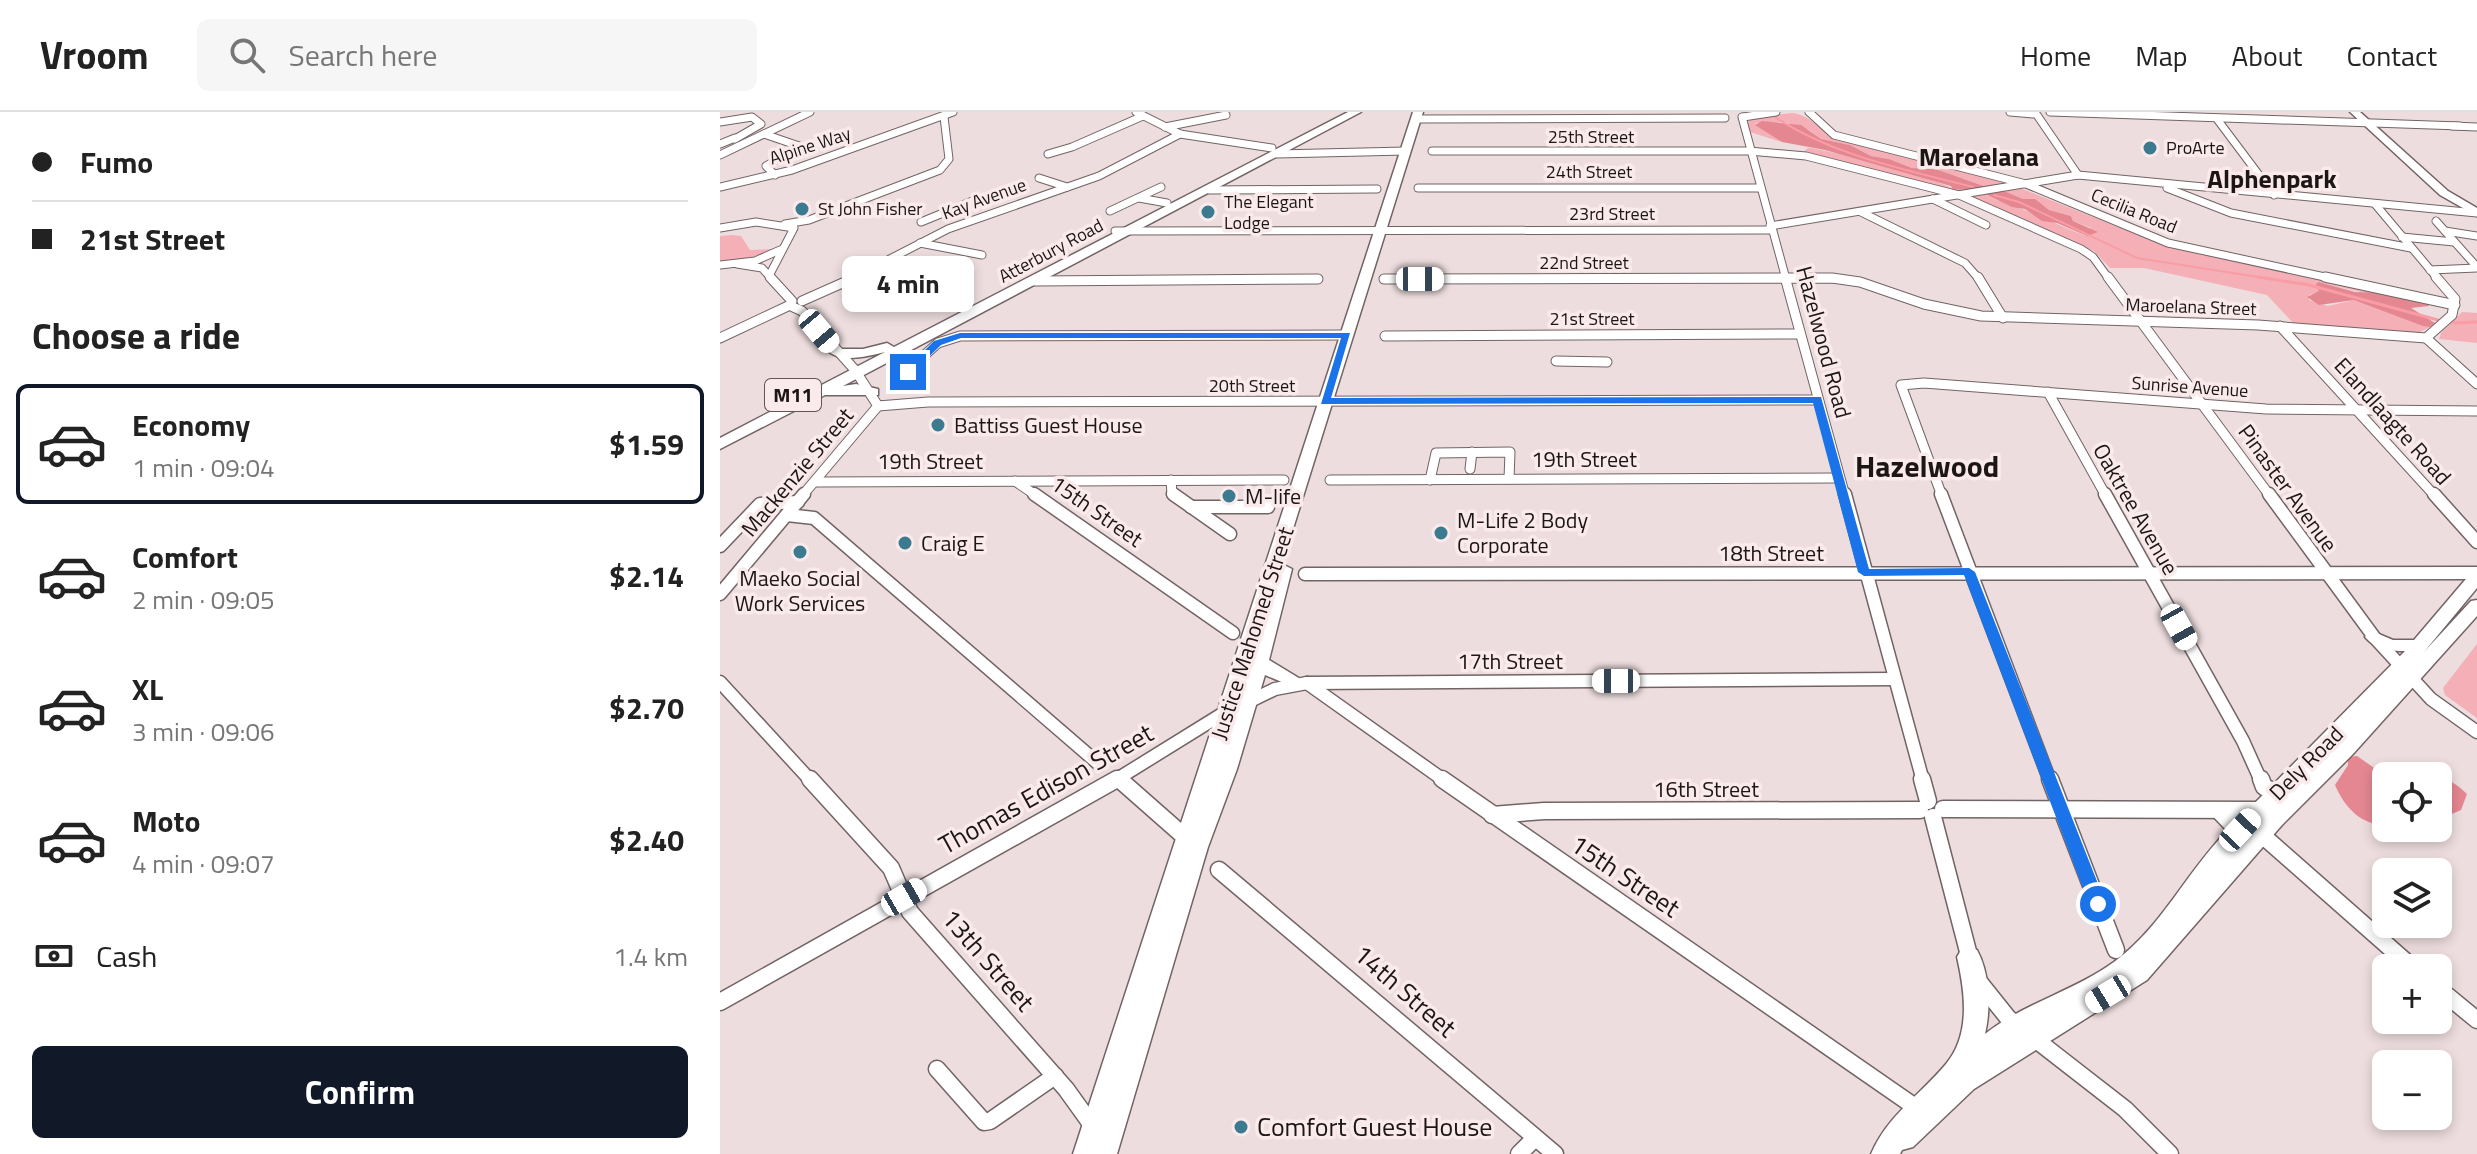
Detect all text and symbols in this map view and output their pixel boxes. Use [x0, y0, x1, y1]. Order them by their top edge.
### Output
search box [197, 19, 757, 91]
text: Vroom [40, 26, 149, 84]
text: Search here [289, 32, 437, 78]
icon: search [225, 33, 269, 77]
text: Home [2020, 34, 2091, 77]
text: Map [2135, 34, 2188, 77]
text: About [2232, 34, 2302, 77]
text: Contact [2346, 34, 2437, 77]
street label: Alpine Way [766, 120, 854, 171]
street label: 25th Street [1548, 123, 1635, 150]
place label: ProArte [2166, 134, 2224, 161]
district label: Maroelana [1919, 137, 2039, 176]
text: Fumo [80, 139, 153, 185]
marker: ProArte [2141, 139, 2159, 157]
street label: 24th Street [1546, 158, 1633, 185]
district label: Alphenpark [2207, 159, 2337, 198]
street label: Kay Avenue [938, 171, 1030, 226]
street label: Cecilia Road [2087, 181, 2181, 240]
place label: The Elegant Lodge [1224, 188, 1314, 236]
place label: St John Fisher [818, 195, 923, 222]
marker: St John Fisher [793, 200, 811, 218]
street label: 23rd Street [1569, 200, 1656, 227]
marker: The Elegant Lodge [1199, 203, 1217, 221]
street label: Atterbury Road [994, 212, 1108, 290]
text: 21st Street [80, 216, 225, 262]
street label: 22nd Street [1539, 249, 1630, 276]
callout: 4 min [842, 256, 974, 312]
street label: Hazelwood Road [1787, 262, 1861, 422]
text: 4 min [876, 264, 940, 303]
car [1396, 267, 1444, 291]
street label: Maroelana Street [2125, 291, 2258, 322]
car [794, 305, 844, 357]
street label: 21st Street [1549, 305, 1635, 332]
text: Choose a ride [32, 308, 240, 363]
street label: Elandlaagte Road [2326, 350, 2460, 492]
route end [890, 354, 926, 390]
street label: Sunrise Avenue [2131, 369, 2249, 404]
street label: 20th Street [1209, 372, 1296, 399]
road number: M11 [765, 379, 821, 411]
street label: Mackenzie Street [733, 400, 862, 544]
text: Economy [132, 402, 250, 448]
icon: car [36, 408, 108, 480]
place label: Battiss Guest House [954, 408, 1143, 442]
marker: Battiss Guest House [929, 416, 947, 434]
street label: Pinaster Avenue [2230, 417, 2346, 559]
text: $1.59 [609, 421, 684, 467]
street label: Oaktree Avenue [2085, 437, 2187, 581]
street label: 19th Street [1531, 442, 1637, 476]
district label: Hazelwood [1855, 443, 1999, 489]
street label: 19th Street [877, 444, 983, 478]
text: 1 min · 09:04 [132, 448, 275, 487]
street label: 15th Street [1044, 467, 1150, 555]
place label: M-life [1245, 479, 1301, 513]
marker: M-life [1220, 487, 1238, 505]
place label: M-Life 2 Body Corporate [1457, 503, 1588, 562]
street label: Justice Mahomed Street [1202, 522, 1303, 744]
marker: M-Life 2 Body Corporate [1432, 524, 1450, 542]
place label: Craig E [921, 526, 985, 560]
text: Comfort [132, 534, 238, 580]
marker: Craig E [896, 534, 914, 552]
street label: 18th Street [1718, 536, 1824, 570]
icon: car [36, 540, 108, 612]
marker: Maeko Social Work Services [791, 543, 809, 561]
text: $2.14 [609, 553, 684, 599]
place label: Maeko Social Work Services [735, 561, 865, 620]
text: 2 min · 09:05 [132, 580, 275, 619]
car [2157, 600, 2201, 654]
street label: 17th Street [1457, 644, 1563, 678]
text: XL [132, 666, 163, 712]
car [1592, 669, 1640, 693]
icon: car [36, 672, 108, 744]
text: $2.70 [609, 685, 684, 731]
text: 3 min · 09:06 [132, 712, 275, 751]
street label: Thomas Edison Street [931, 713, 1160, 864]
street label: Dely Road [2261, 718, 2351, 808]
map controls [2372, 762, 2452, 1130]
button: locate [2372, 762, 2452, 842]
street label: 16th Street [1653, 772, 1759, 806]
text: Moto [132, 798, 200, 844]
icon: car [36, 804, 108, 876]
car [2215, 804, 2265, 856]
text: $2.40 [609, 817, 684, 863]
street label: 15th Street [1563, 824, 1688, 927]
text: 4 min · 09:07 [132, 844, 275, 883]
button: layers [2372, 858, 2452, 938]
car [877, 875, 931, 919]
route start [2080, 886, 2116, 922]
street label: 13th Street [933, 900, 1044, 1020]
text: Cash [96, 933, 157, 979]
icon: cash [32, 934, 76, 978]
street label: 14th Street [1345, 935, 1465, 1046]
text: 1.4 km [613, 937, 688, 976]
button: + [2372, 954, 2452, 1034]
car [2081, 971, 2135, 1017]
button: Confirm [32, 1046, 688, 1138]
button: − [2372, 1050, 2452, 1130]
place label: Comfort Guest House [1257, 1107, 1492, 1146]
marker: Comfort Guest House [1232, 1118, 1250, 1136]

